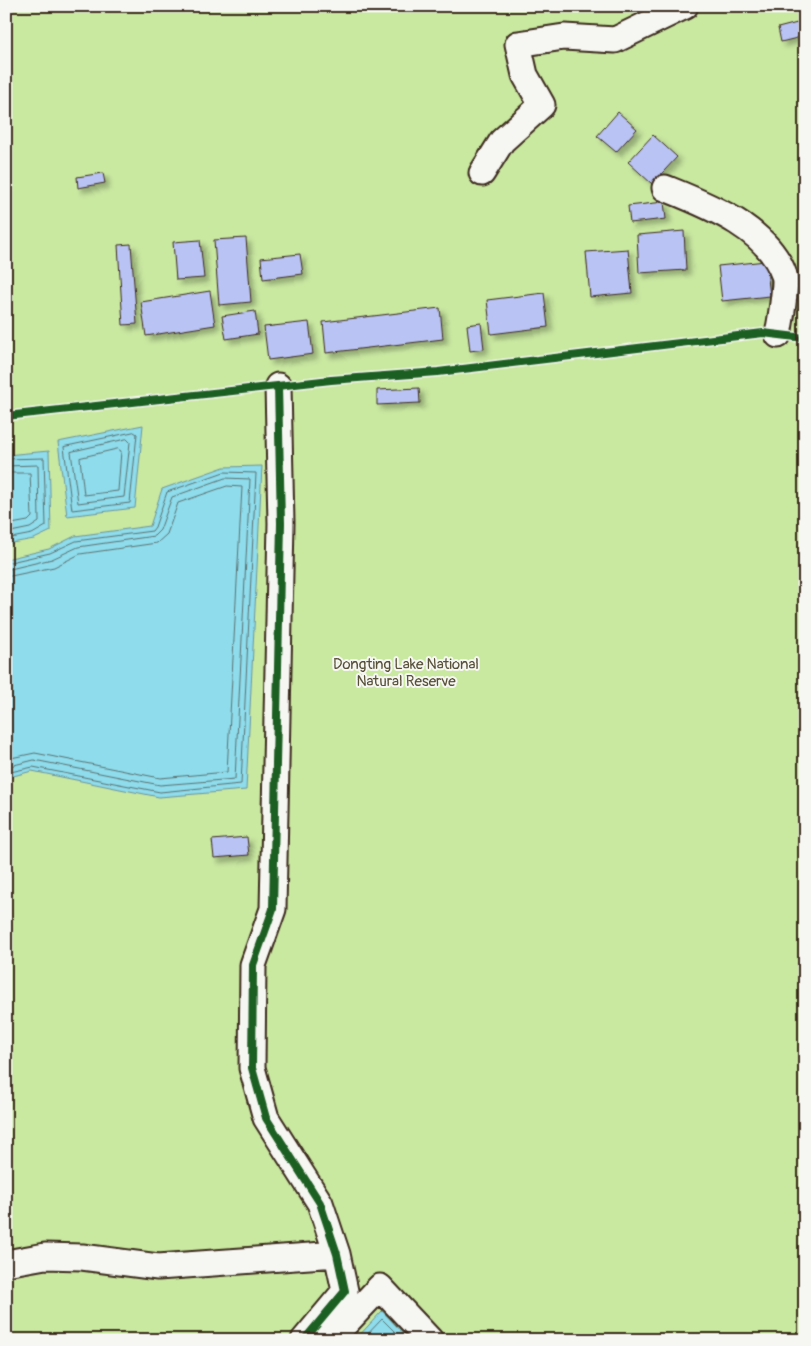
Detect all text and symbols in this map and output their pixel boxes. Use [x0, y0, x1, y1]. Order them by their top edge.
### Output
park label: Dongting Lake National Natural Reserve [333, 655, 479, 691]

